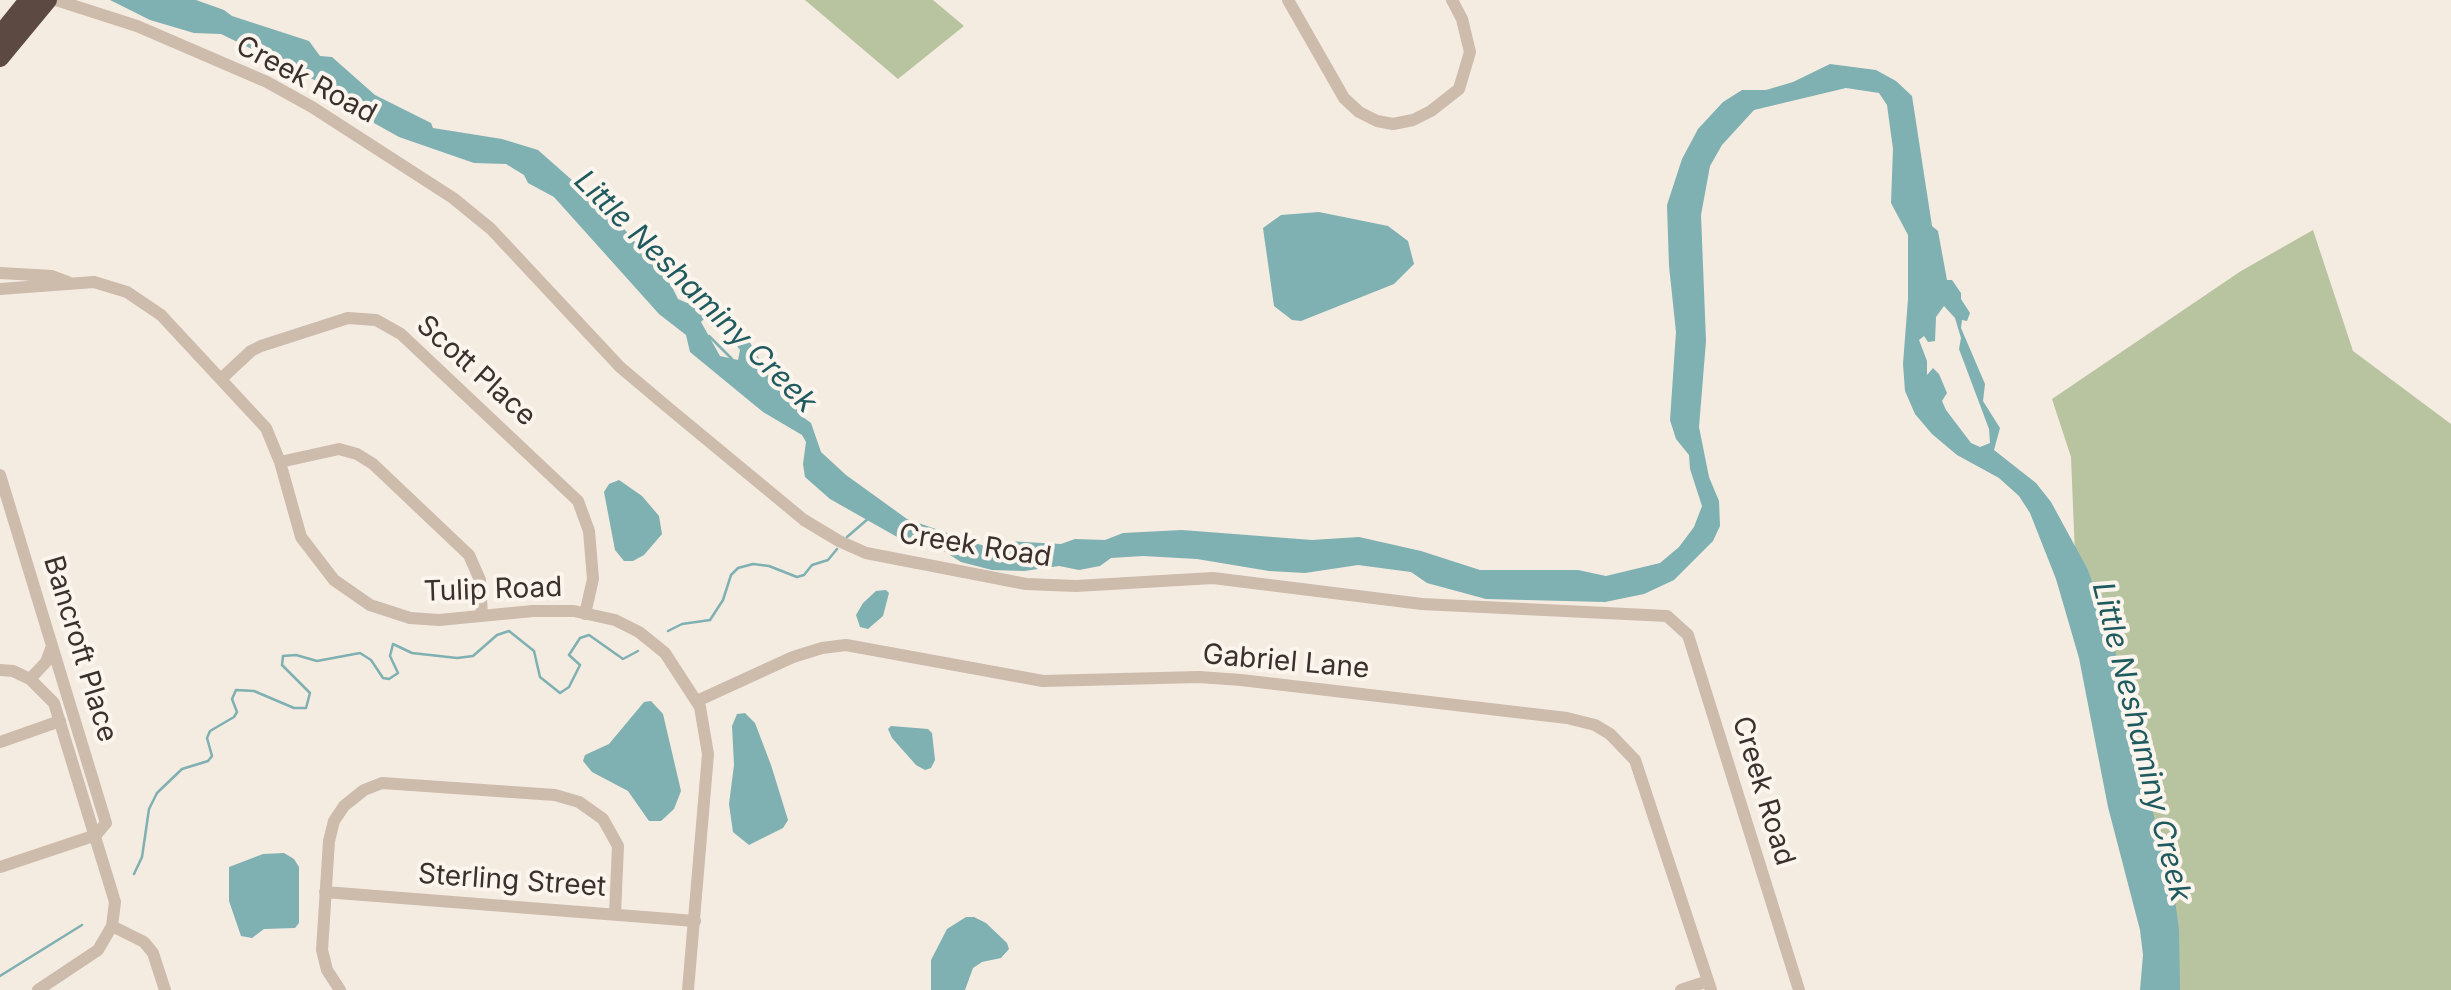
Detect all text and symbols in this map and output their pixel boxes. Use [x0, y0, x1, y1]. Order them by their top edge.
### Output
street label: Creek Road [230, 29, 382, 131]
water label: Little Neshaminy Creek [566, 163, 824, 421]
street label: Scott Place [409, 309, 543, 433]
street label: Creek Road [896, 517, 1054, 575]
street label: Bancroft Place [36, 552, 124, 746]
street label: Tulip Road [423, 571, 563, 609]
water label: Little Neshaminy Creek [2084, 579, 2198, 905]
street label: Gabriel Lane [1201, 638, 1371, 686]
street label: Creek Road [1724, 712, 1802, 870]
street label: Sterling Street [417, 858, 607, 904]

